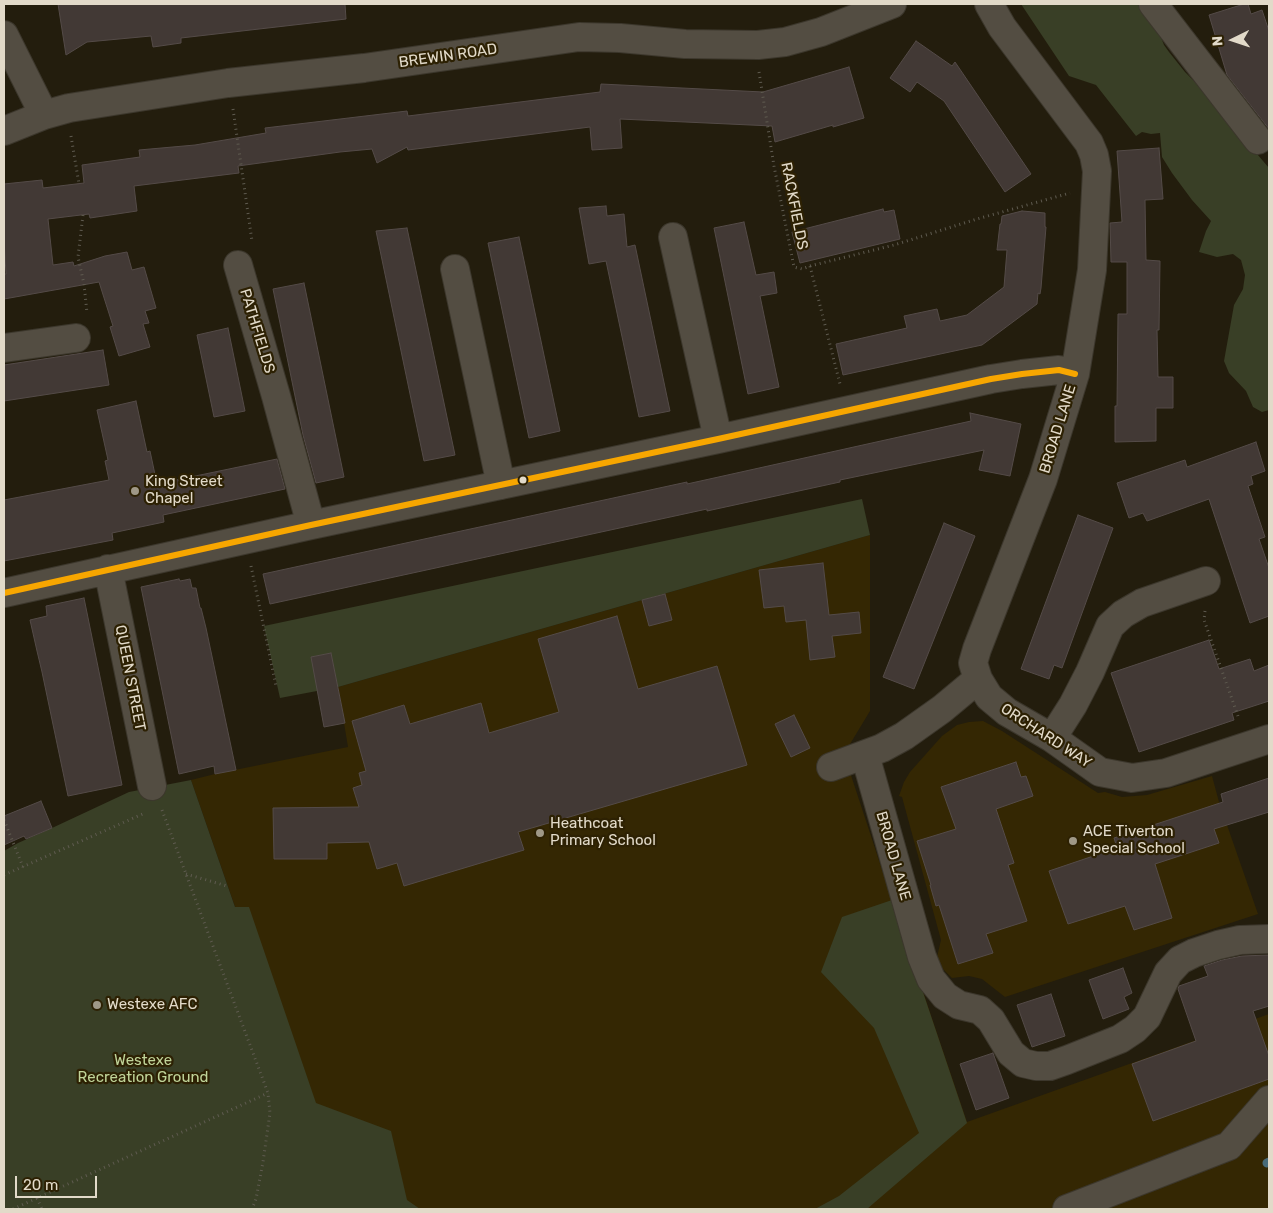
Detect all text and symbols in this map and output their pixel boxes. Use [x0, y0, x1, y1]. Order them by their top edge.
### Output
north arrow [1208, 15, 1258, 65]
text: N [1209, 35, 1226, 47]
street label: BREWIN ROAD [398, 40, 498, 72]
street label: RACKFIELDS [777, 161, 811, 251]
street label: PATHFIELDS [236, 287, 278, 375]
street label: BROAD LANE [1036, 382, 1080, 476]
place label: King Street Chapel [145, 473, 223, 508]
unlabelled marker [518, 475, 528, 485]
marker: King Street Chapel [129, 485, 141, 497]
street label: QUEEN STREET [111, 624, 149, 732]
street label: ORCHARD WAY [997, 700, 1095, 772]
street label: BROAD LANE [872, 809, 914, 903]
place label: Heathcoat Primary School [550, 815, 656, 850]
place label: ACE Tiverton Special School [1083, 823, 1185, 858]
marker: Heathcoat Primary School [534, 827, 546, 839]
marker: ACE Tiverton Special School [1067, 835, 1079, 847]
place label: Westexe AFC [107, 996, 198, 1014]
marker: Westexe AFC [91, 999, 103, 1011]
park label: Westexe Recreation Ground [78, 1052, 208, 1087]
scale bar [18, 1166, 100, 1198]
text: 20 m [23, 1176, 58, 1194]

